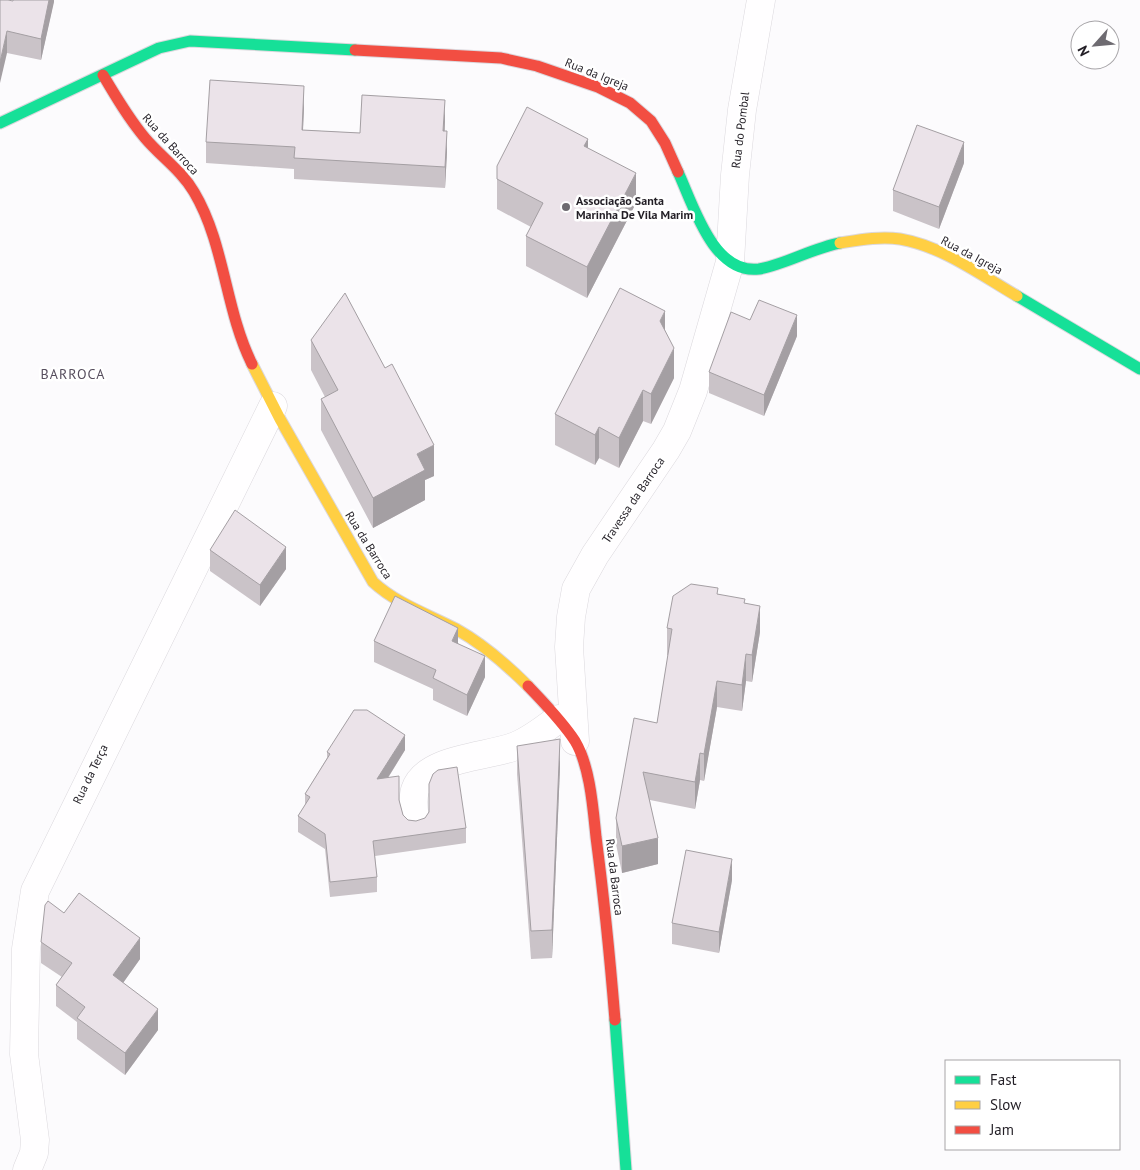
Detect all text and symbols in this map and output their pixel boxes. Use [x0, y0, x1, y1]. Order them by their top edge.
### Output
north arrow [1070, 20, 1120, 70]
text: N [1073, 43, 1094, 59]
street label: Rua da Igreja [563, 54, 631, 94]
street label: Rua do Pombal [728, 90, 752, 169]
street label: Rua da Barroca [140, 110, 202, 178]
place label: Associação Santa Marinha De Vila Marim [576, 193, 694, 222]
marker: Associação Santa Marinha De Vila Marim [560, 201, 572, 213]
street label: Rua da Igreja [939, 233, 1005, 277]
district label: BARROCA [41, 365, 105, 383]
street label: Travessa da Barroca [599, 454, 667, 546]
street label: Rua da Barroca [342, 508, 396, 582]
street label: Rua da Terça [69, 742, 111, 806]
street label: Rua da Barroca [603, 838, 627, 916]
legend [945, 1060, 1120, 1150]
text: Fast [990, 1070, 1017, 1089]
text: Slow [990, 1095, 1021, 1114]
text: Jam [989, 1120, 1014, 1139]

